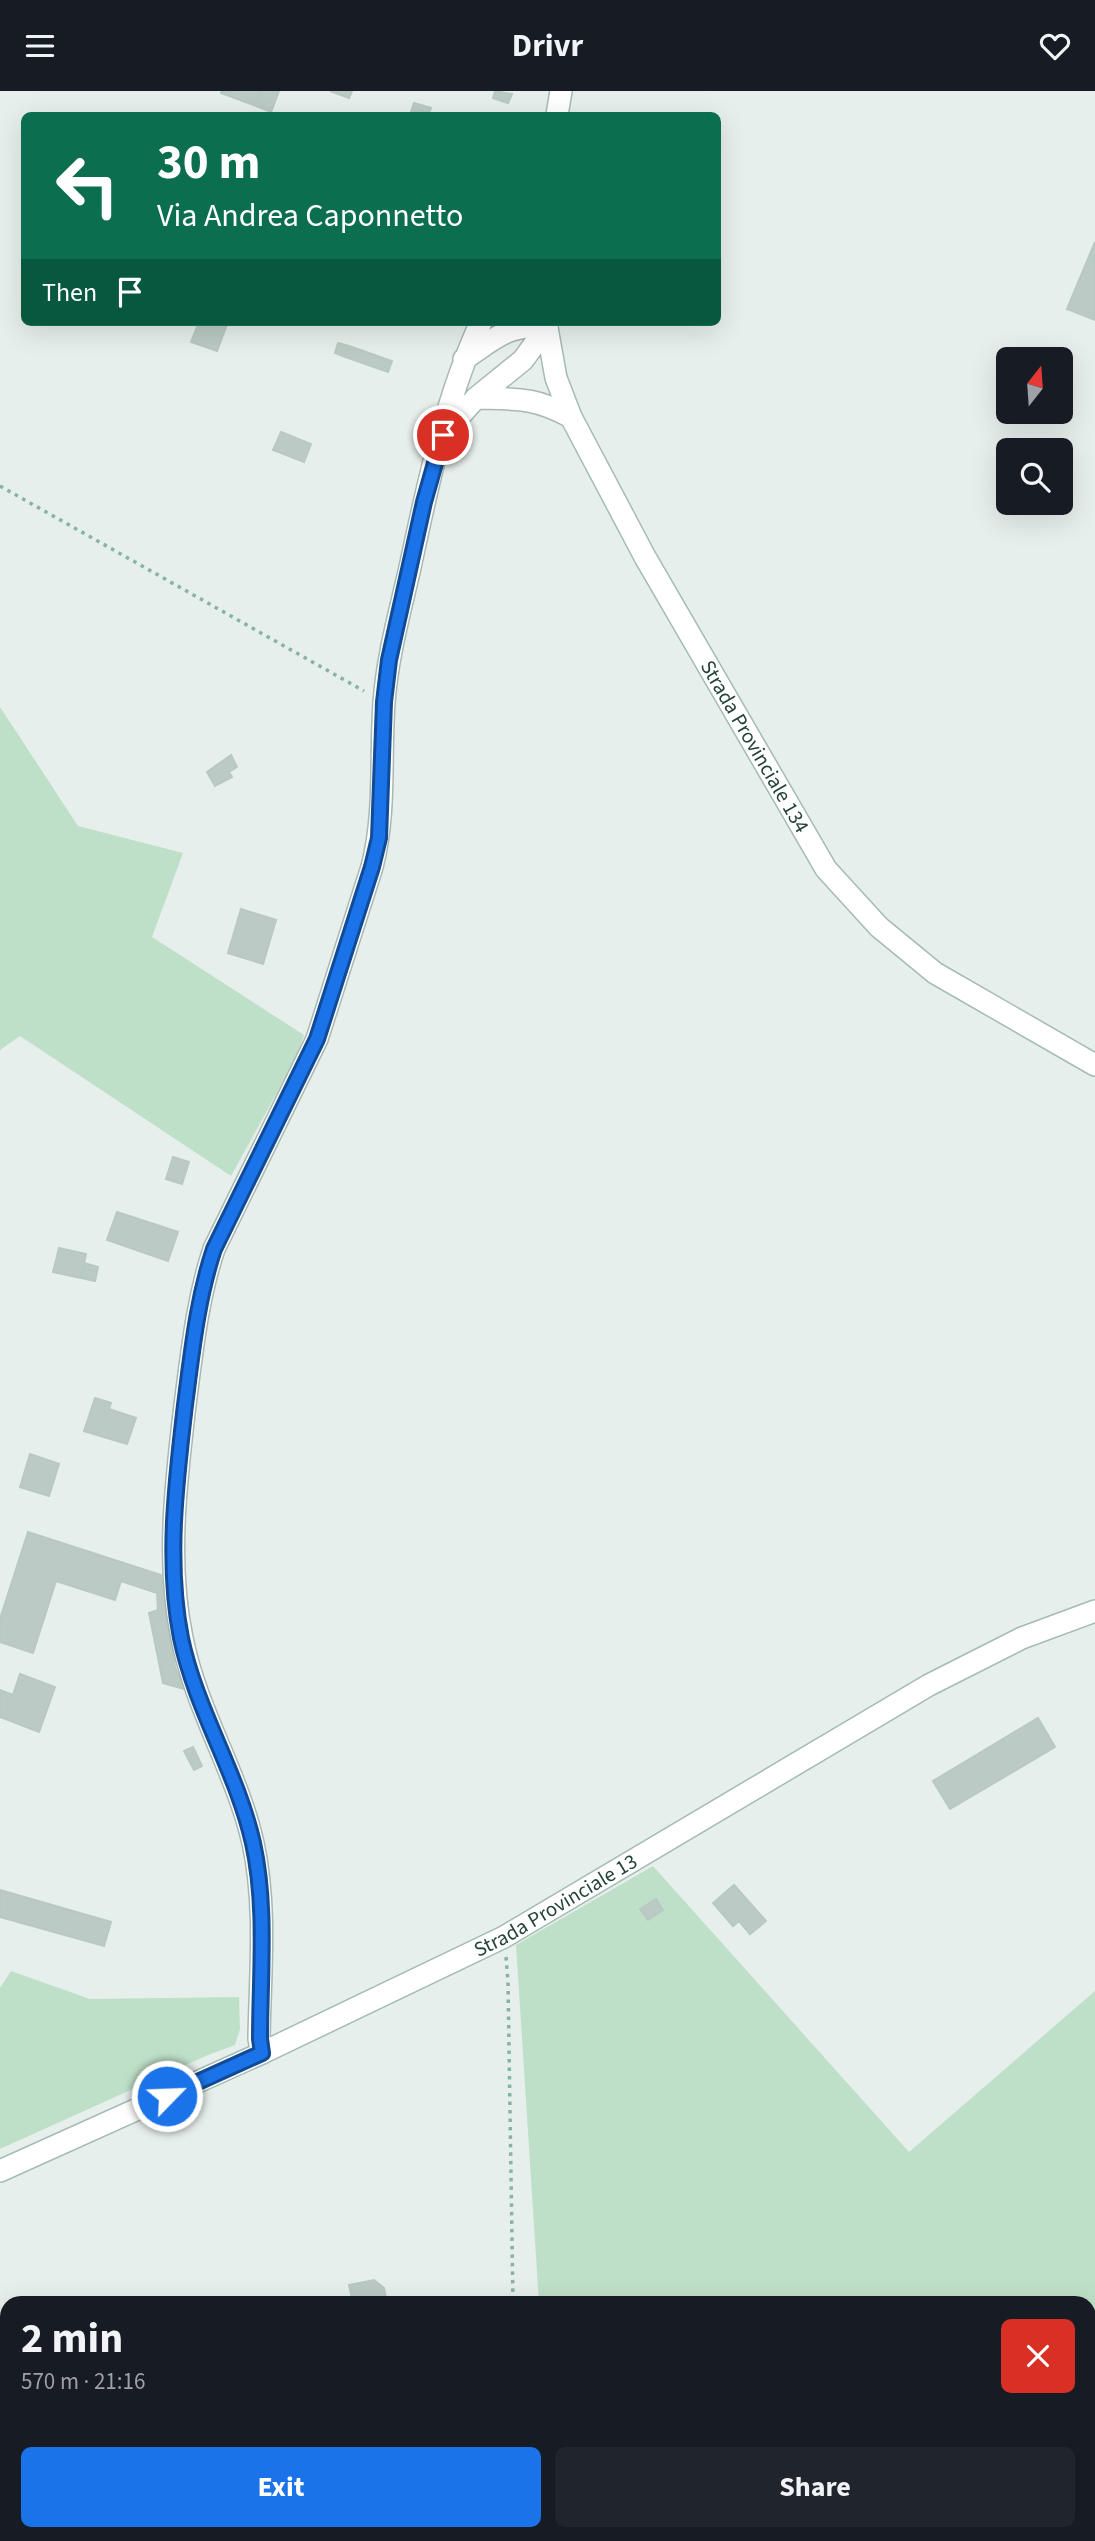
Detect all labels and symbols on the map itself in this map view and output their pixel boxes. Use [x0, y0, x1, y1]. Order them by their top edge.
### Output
north arrow [996, 347, 1073, 423]
pin [413, 405, 473, 465]
street label: Strada Provinciale 134 [693, 655, 817, 838]
street label: Strada Provinciale 13 [469, 1846, 643, 1964]
position arrow [130, 2059, 204, 2133]

